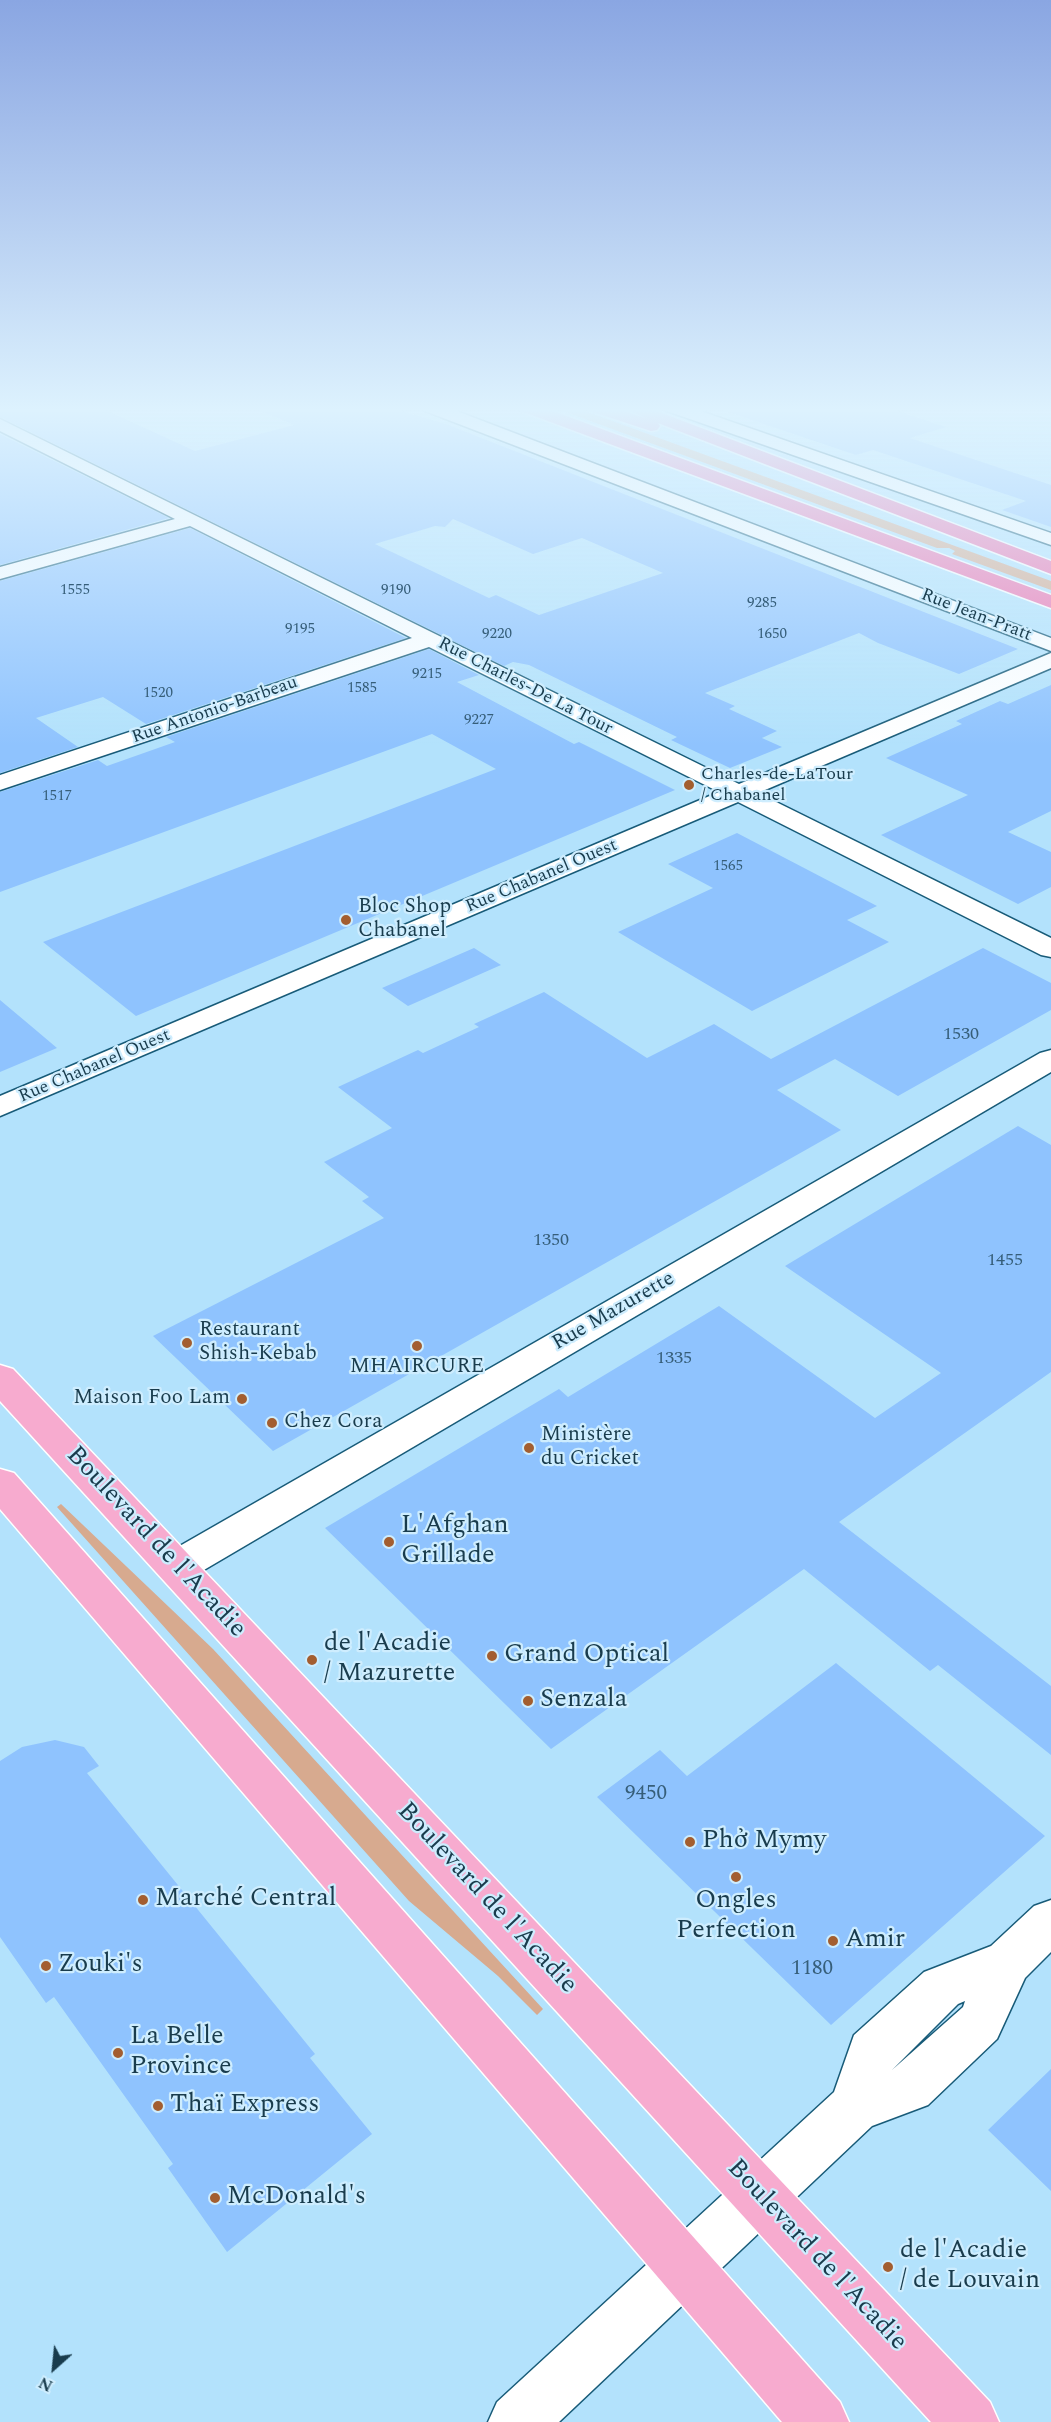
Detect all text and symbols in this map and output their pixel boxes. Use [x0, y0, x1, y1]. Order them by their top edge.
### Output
house number: 1555 [60, 582, 90, 600]
house number: 9190 [381, 582, 411, 600]
street label: Rue Jean-Pratt [918, 585, 1034, 647]
house number: 9285 [747, 595, 777, 613]
house number: 9195 [285, 621, 315, 639]
house number: 9220 [482, 626, 512, 644]
house number: 1650 [757, 626, 787, 644]
street label: Rue Charles-De La Tour [434, 634, 616, 740]
house number: 9215 [412, 666, 442, 684]
street label: Rue Antonio-Barbeau [129, 673, 301, 749]
house number: 1585 [347, 680, 377, 698]
house number: 1520 [143, 685, 173, 703]
house number: 9227 [464, 712, 494, 730]
place label: Charles-de-LaTour / Chabanel [701, 764, 853, 806]
marker: Charles-de-LaTour / Chabanel [682, 778, 696, 792]
house number: 1517 [42, 788, 72, 806]
street label: Rue Chabanel Ouest [463, 835, 621, 919]
house number: 1565 [713, 858, 743, 876]
place label: Bloc Shop Chabanel [358, 895, 451, 945]
marker: Bloc Shop Chabanel [339, 913, 353, 927]
house number: 1530 [943, 1024, 979, 1046]
street label: Rue Chabanel Ouest [16, 1025, 174, 1109]
house number: 1350 [533, 1230, 569, 1252]
house number: 1455 [987, 1250, 1023, 1272]
street label: Rue Mazurette [549, 1267, 679, 1357]
place label: Restaurant Shish-Kebab [199, 1318, 317, 1368]
marker: Restaurant Shish-Kebab [180, 1336, 194, 1350]
marker: MHAIRCURE [410, 1339, 424, 1353]
house number: 1335 [656, 1348, 692, 1370]
place label: MHAIRCURE [350, 1355, 484, 1381]
place label: Maison Foo Lam [73, 1386, 230, 1412]
marker: Maison Foo Lam [235, 1392, 249, 1406]
place label: Chez Cora [284, 1410, 382, 1436]
marker: Chez Cora [265, 1416, 279, 1430]
place label: Ministère du Cricket [541, 1423, 639, 1473]
street label: Boulevard de l'Acadie [58, 1441, 252, 1645]
marker: Ministère du Cricket [522, 1441, 536, 1455]
place label: L'Afghan Grillade [401, 1511, 509, 1572]
marker: L'Afghan Grillade [382, 1535, 396, 1549]
place label: de l'Acadie / Mazurette [324, 1629, 455, 1690]
place label: Grand Optical [504, 1640, 669, 1672]
marker: Grand Optical [485, 1649, 499, 1663]
marker: de l'Acadie / Mazurette [305, 1653, 319, 1667]
place label: Senzala [540, 1685, 627, 1717]
marker: Senzala [521, 1694, 535, 1708]
house number: 9450 [625, 1782, 667, 1808]
street label: Boulevard de l'Acadie [389, 1797, 583, 2001]
place label: Phở Mymy [702, 1826, 826, 1858]
marker: Phở Mymy [683, 1835, 697, 1849]
marker: Ongles Perfection [729, 1870, 743, 1884]
place label: Marché Central [155, 1884, 337, 1916]
place label: Ongles Perfection [676, 1886, 796, 1948]
marker: Marché Central [136, 1893, 150, 1907]
place label: Amir [845, 1925, 905, 1957]
marker: Amir [826, 1934, 840, 1948]
place label: Zouki's [58, 1950, 143, 1982]
house number: 1180 [791, 1957, 833, 1983]
marker: Zouki's [39, 1959, 53, 1973]
place label: La Belle Province [130, 2022, 231, 2084]
marker: La Belle Province [111, 2046, 125, 2060]
place label: Thaï Express [170, 2090, 320, 2122]
marker: Thaï Express [151, 2099, 165, 2113]
street label: Boulevard de l'Acadie [719, 2154, 913, 2358]
place label: McDonald's [227, 2182, 366, 2214]
marker: McDonald's [208, 2191, 222, 2205]
place label: de l'Acadie / de Louvain [900, 2236, 1040, 2298]
marker: de l'Acadie / de Louvain [881, 2260, 895, 2274]
north arrow [24, 2338, 84, 2398]
text: N [35, 2370, 57, 2398]

